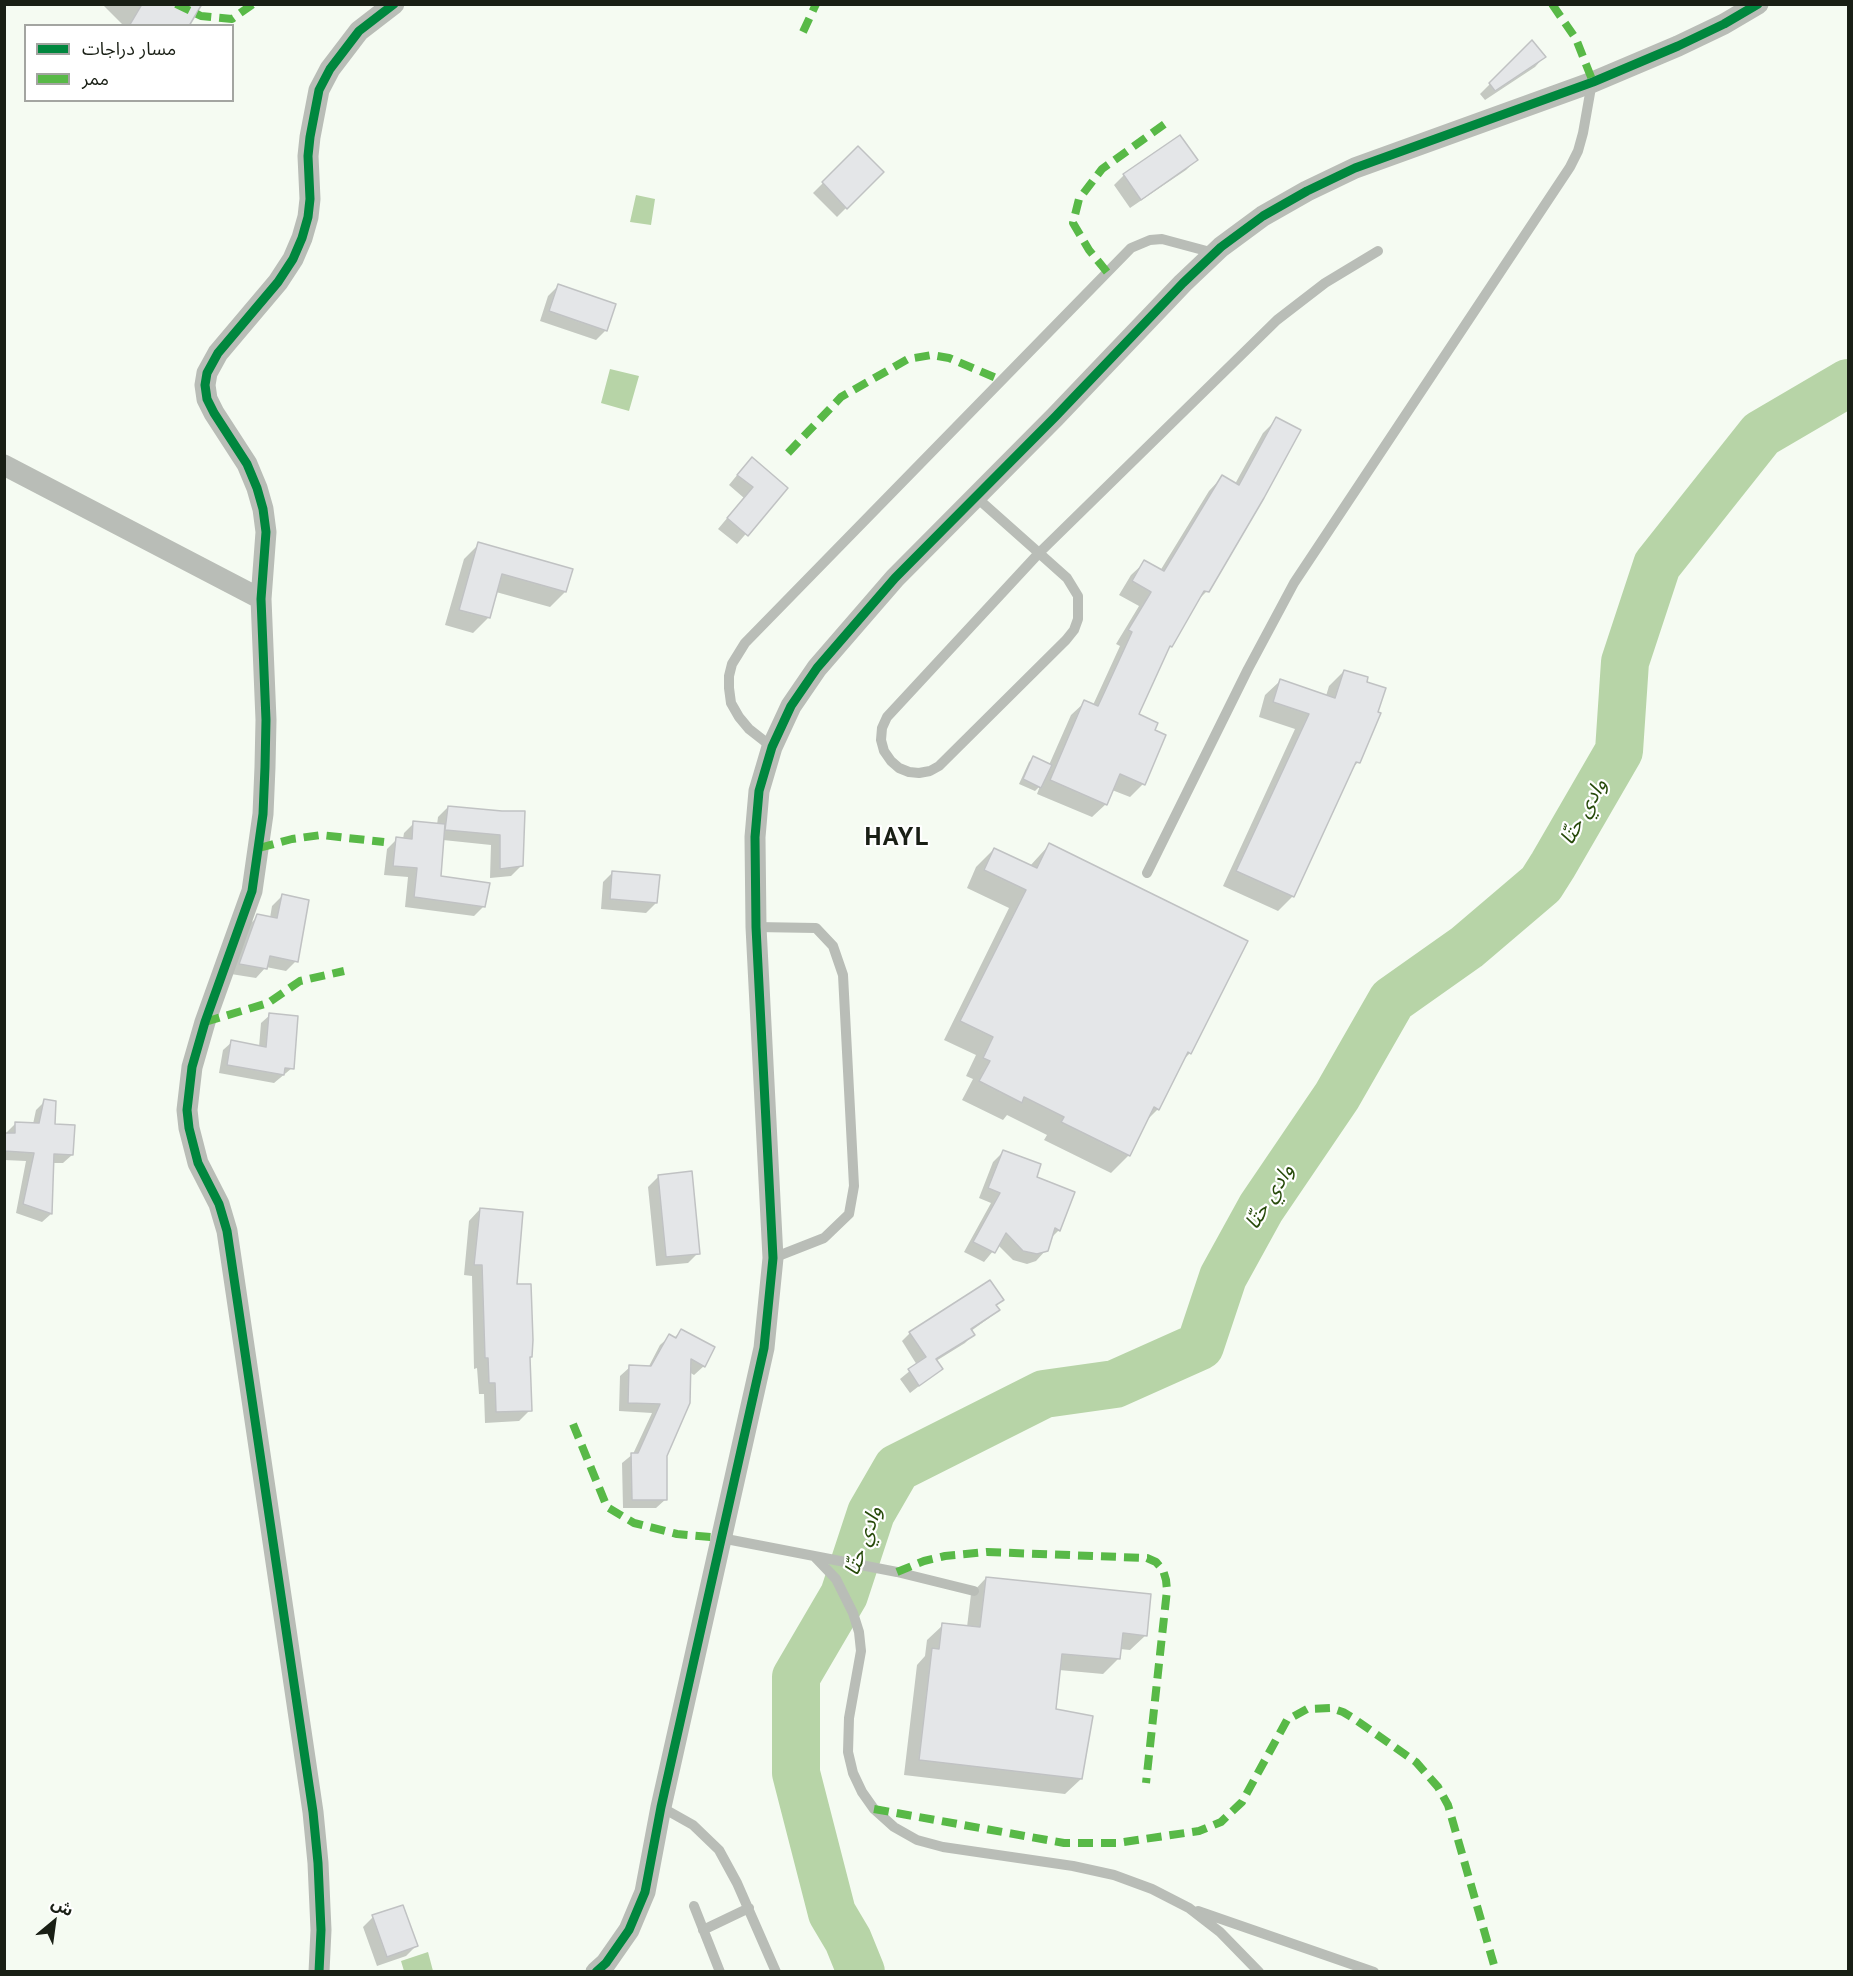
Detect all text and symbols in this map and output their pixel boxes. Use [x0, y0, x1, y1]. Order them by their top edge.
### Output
legend [24, 24, 234, 102]
text: مسار دراجات [82, 37, 176, 60]
text: ممر [82, 67, 109, 90]
water label: وادي حتّا [1555, 774, 1613, 850]
district label: HAYL [864, 822, 930, 854]
water label: وادي حتّا [1240, 1160, 1300, 1234]
water label: وادي حتّا [840, 1503, 888, 1579]
north arrow [24, 1892, 84, 1952]
text: ش [48, 1892, 77, 1920]

